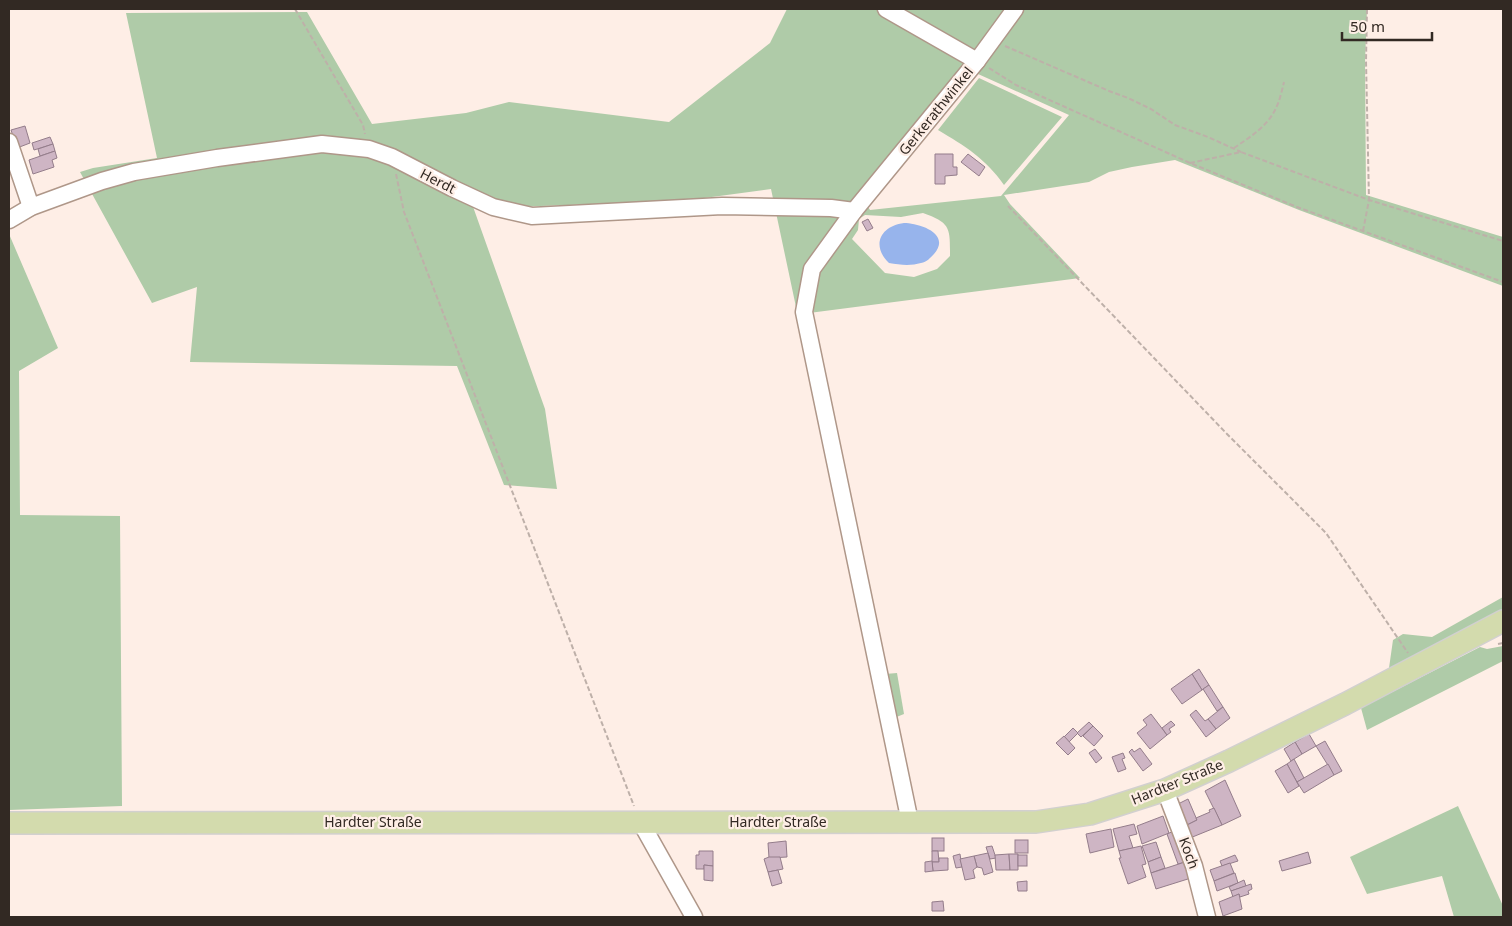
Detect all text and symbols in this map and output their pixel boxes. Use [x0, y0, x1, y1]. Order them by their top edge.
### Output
scale bar [1342, 10, 1432, 42]
text: 50 m [1350, 16, 1385, 36]
street label: Gerkerathwinkel [894, 63, 977, 159]
street label: Herdt [417, 164, 459, 198]
street label: Hardter Straße [1128, 754, 1226, 809]
street label: Hardter Straße [324, 812, 422, 831]
street label: Hardter Straße [729, 812, 827, 831]
street label: Koch [1175, 834, 1204, 871]

